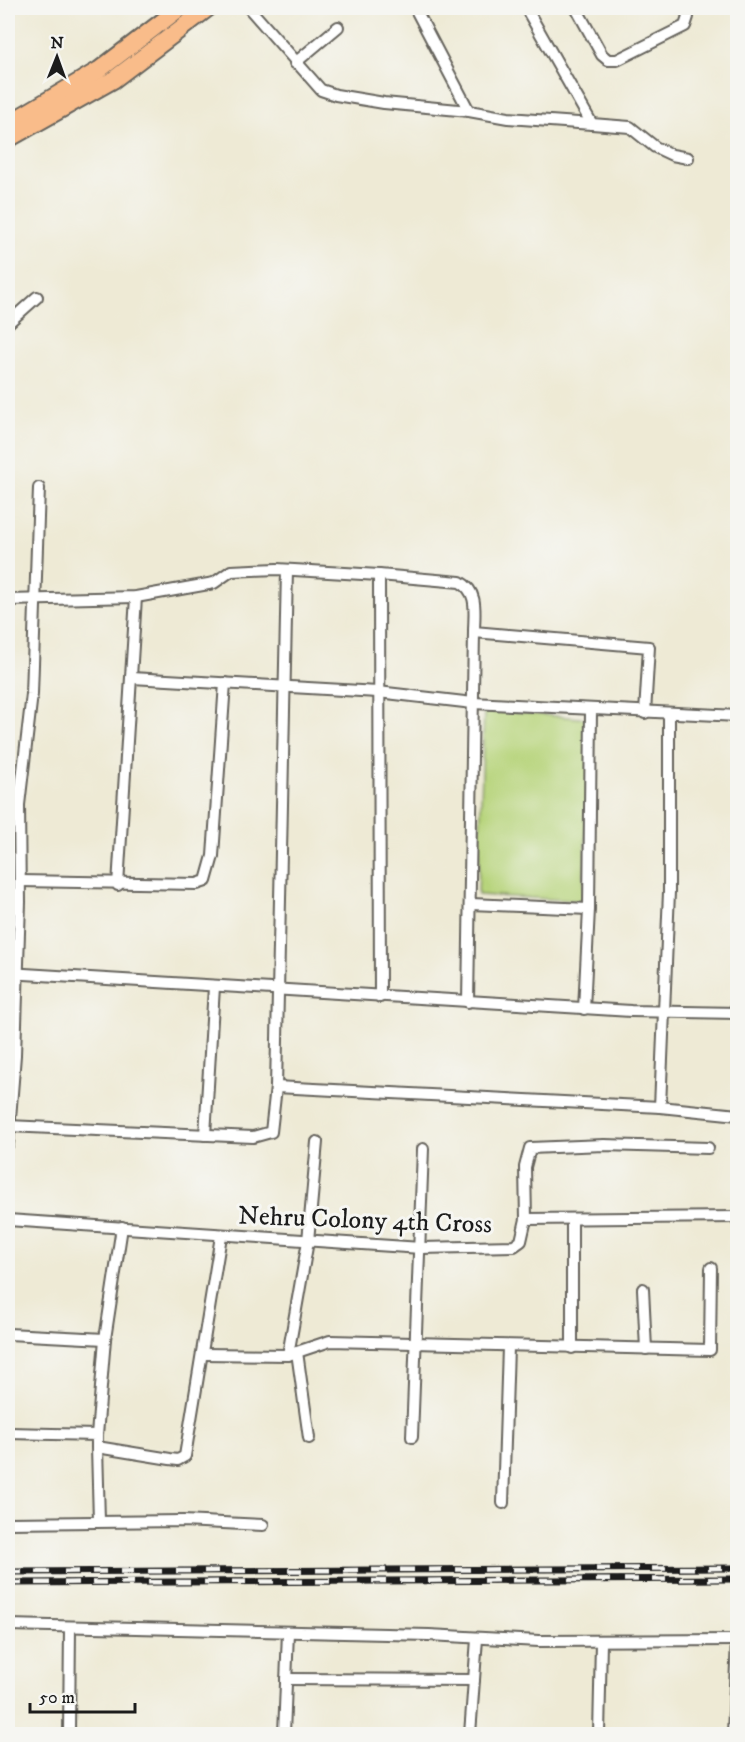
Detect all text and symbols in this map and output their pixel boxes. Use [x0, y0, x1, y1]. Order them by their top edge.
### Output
north arrow [27, 27, 87, 87]
text: N [51, 33, 64, 53]
street label: Nehru Colony 4th Cross [237, 1200, 492, 1241]
scale bar [30, 1676, 135, 1714]
text: 50 m [39, 1687, 75, 1709]

